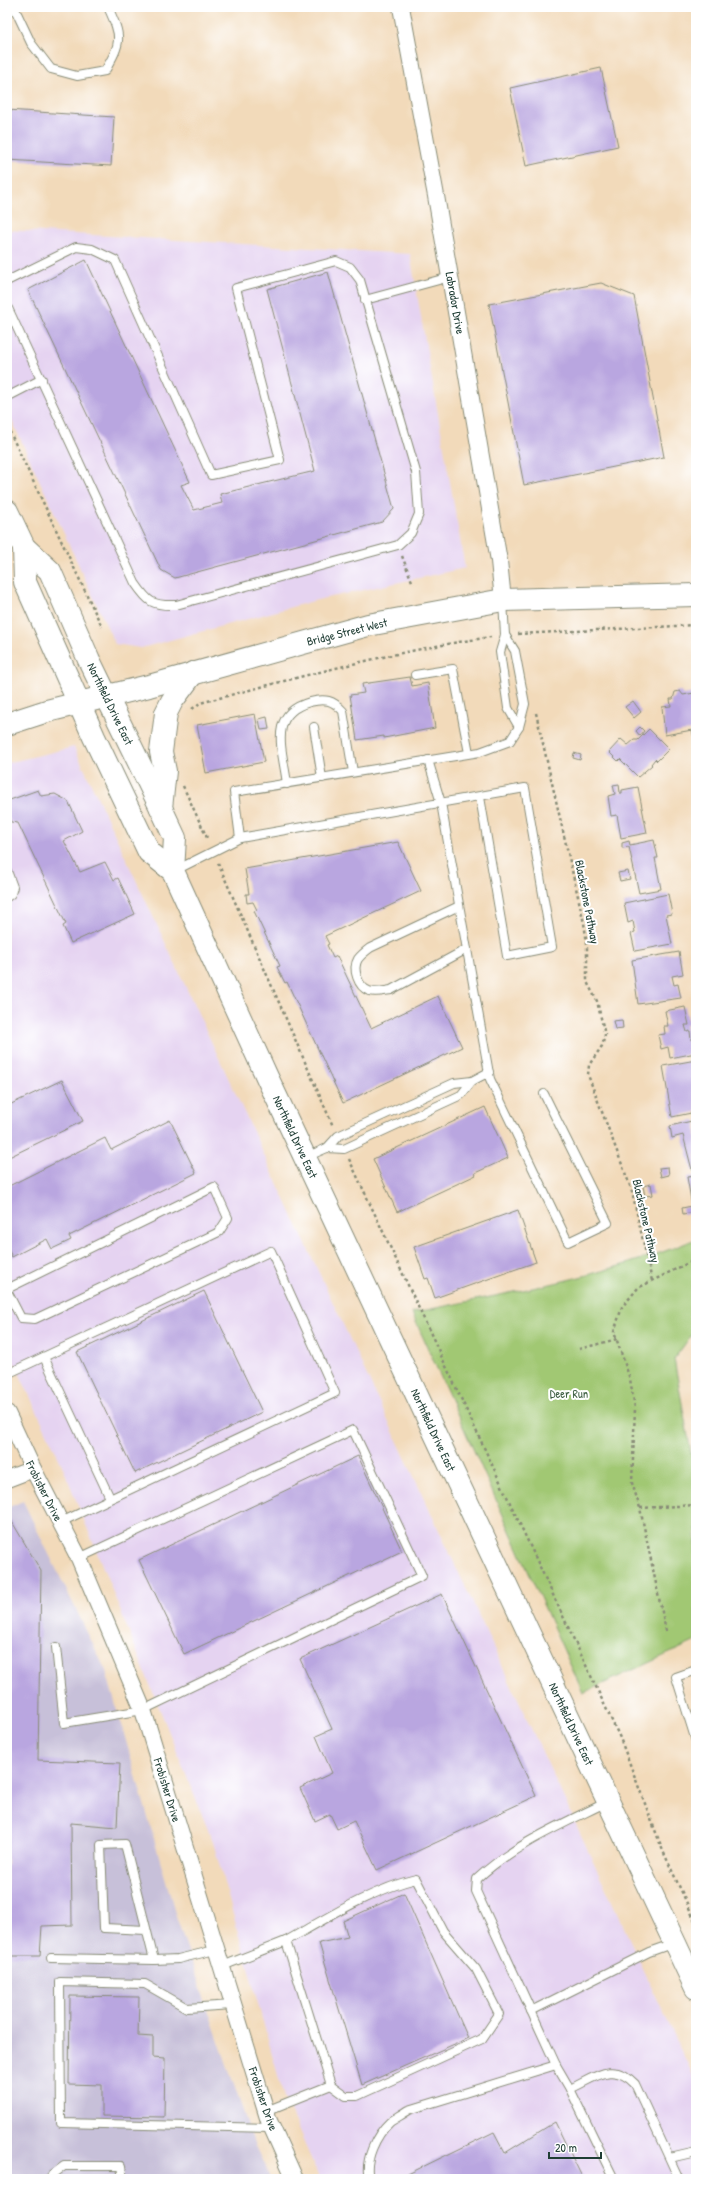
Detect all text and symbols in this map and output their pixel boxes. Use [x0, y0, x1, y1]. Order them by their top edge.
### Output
street label: Labrador Drive [442, 270, 469, 336]
street label: Bridge Street West [305, 613, 390, 650]
street label: Northfield Drive East [83, 660, 138, 748]
street label: Blackstone Pathway [571, 858, 604, 945]
street label: Northfield Drive East [269, 1093, 322, 1182]
street label: Blackstone Pathway [629, 1177, 664, 1264]
park label: Deer Run [550, 1385, 588, 1402]
street label: Northfield Drive East [407, 1386, 460, 1475]
street label: Frobisher Drive [21, 1457, 67, 1524]
street label: Northfield Drive East [545, 1680, 598, 1769]
street label: Frobisher Drive [149, 1755, 185, 1824]
street label: Frobisher Drive [244, 2064, 282, 2133]
scale bar [549, 2134, 601, 2160]
text: 20 m [555, 2139, 577, 2156]

